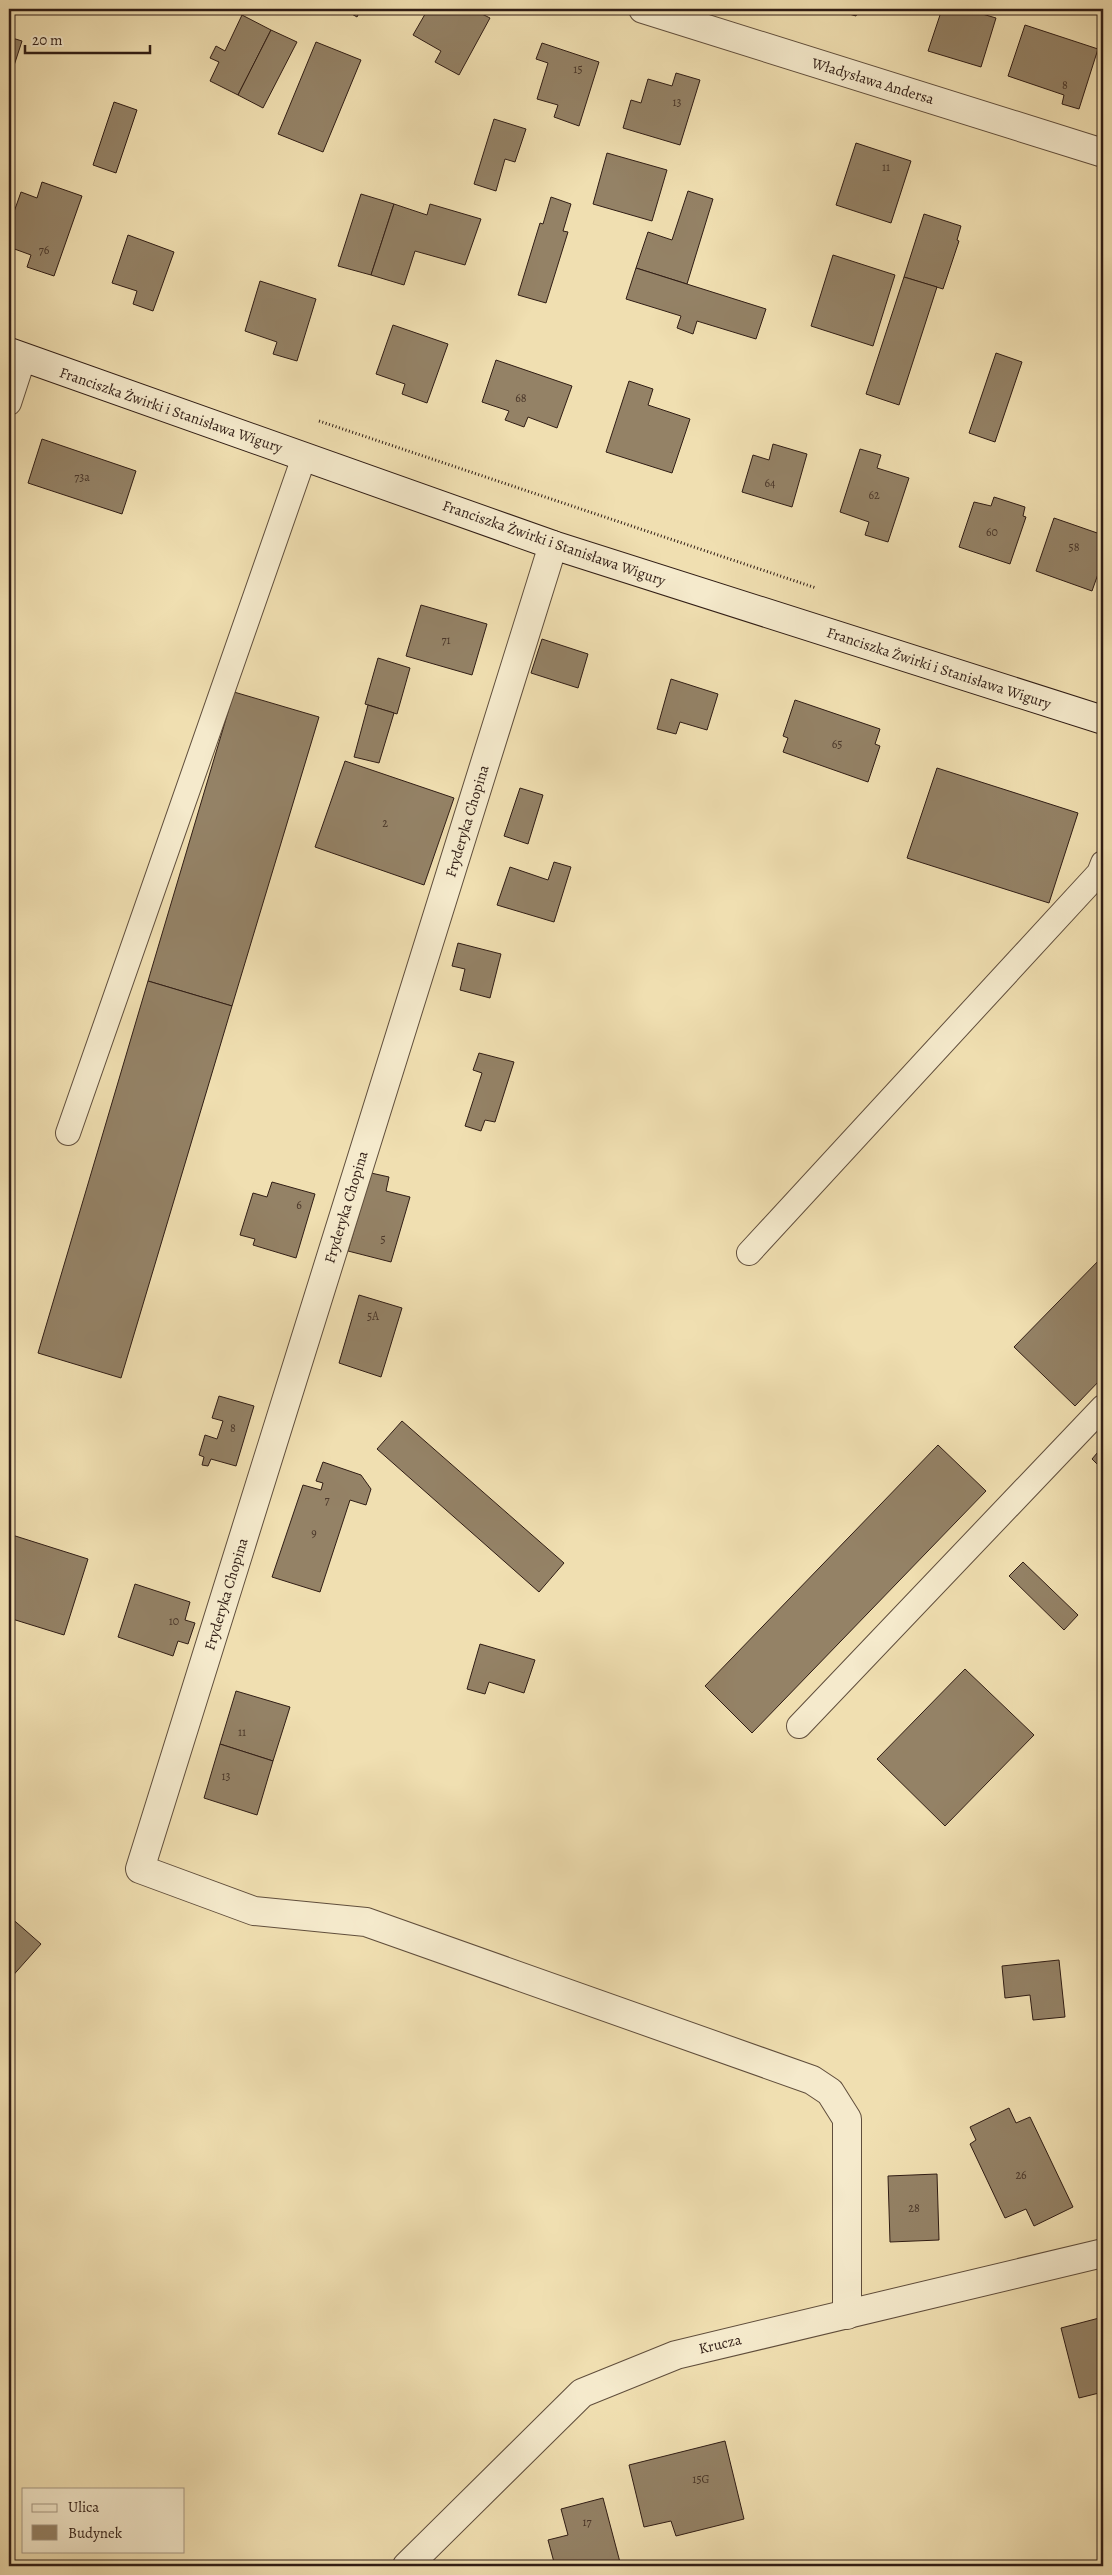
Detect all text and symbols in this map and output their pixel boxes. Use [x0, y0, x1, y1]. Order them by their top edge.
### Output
scale bar [25, 22, 150, 54]
text: 20 m [32, 30, 63, 50]
street label: Władysława Andersa [808, 53, 937, 109]
house number: 15 [573, 61, 583, 77]
house number: 8 [1062, 77, 1068, 93]
house number: 13 [672, 94, 682, 110]
house number: 11 [882, 159, 890, 175]
house number: 76 [39, 242, 50, 258]
street label: Franciszka Żwirki i Stanisława Wigury [57, 362, 286, 458]
house number: 68 [515, 390, 527, 406]
house number: 73a [74, 469, 90, 485]
house number: 64 [765, 475, 776, 491]
house number: 62 [868, 487, 880, 503]
street label: Franciszka Żwirki i Stanisława Wigury [440, 495, 669, 591]
house number: 60 [986, 524, 998, 540]
house number: 58 [1069, 539, 1080, 555]
street label: Franciszka Żwirki i Stanisława Wigury [824, 622, 1054, 714]
house number: 71 [441, 632, 451, 648]
house number: 65 [832, 736, 842, 752]
street label: Fryderyka Chopina [440, 762, 494, 880]
house number: 2 [382, 815, 388, 831]
street label: Fryderyka Chopina [319, 1148, 373, 1266]
house number: 6 [296, 1197, 302, 1213]
house number: 5 [380, 1231, 386, 1247]
house number: 5A [367, 1308, 380, 1324]
house number: 8 [230, 1420, 236, 1436]
house number: 7 [324, 1492, 330, 1508]
house number: 9 [311, 1525, 317, 1541]
street label: Fryderyka Chopina [199, 1535, 253, 1653]
house number: 10 [169, 1613, 179, 1629]
house number: 11 [238, 1724, 246, 1740]
house number: 13 [221, 1768, 231, 1784]
house number: 26 [1015, 2167, 1027, 2183]
house number: 28 [908, 2200, 920, 2216]
street label: Krucza [697, 2329, 743, 2359]
house number: 15G [692, 2471, 710, 2487]
legend [22, 2488, 185, 2552]
text: Ulica [68, 2497, 99, 2517]
house number: 17 [582, 2514, 593, 2530]
text: Budynek [68, 2523, 123, 2543]

